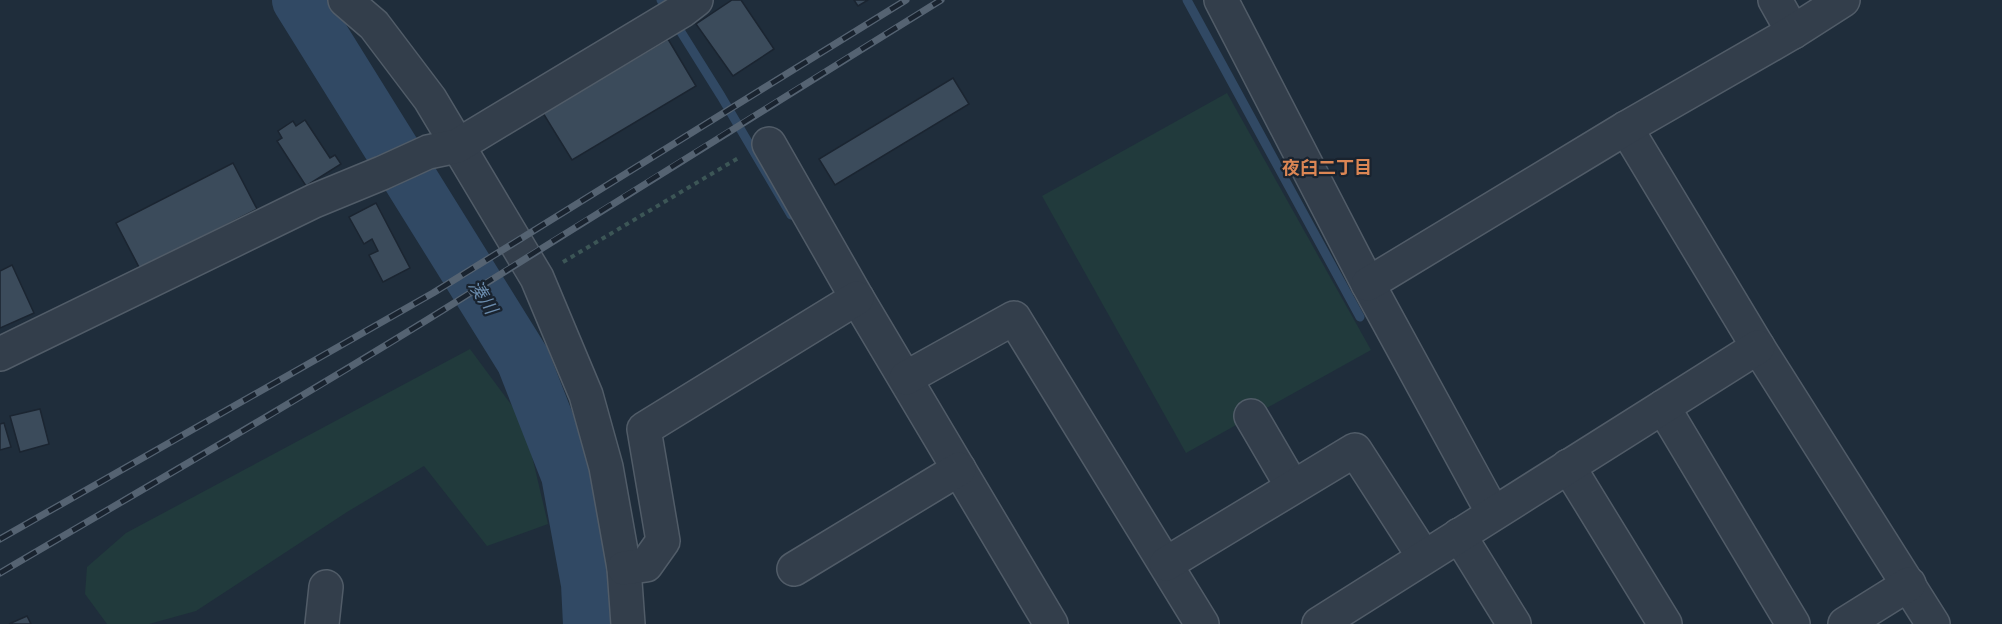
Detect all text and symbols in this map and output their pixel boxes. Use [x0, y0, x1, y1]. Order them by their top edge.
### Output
district label: 夜臼二丁目 [1282, 156, 1372, 179]
water label: 湊川 [464, 275, 504, 320]

